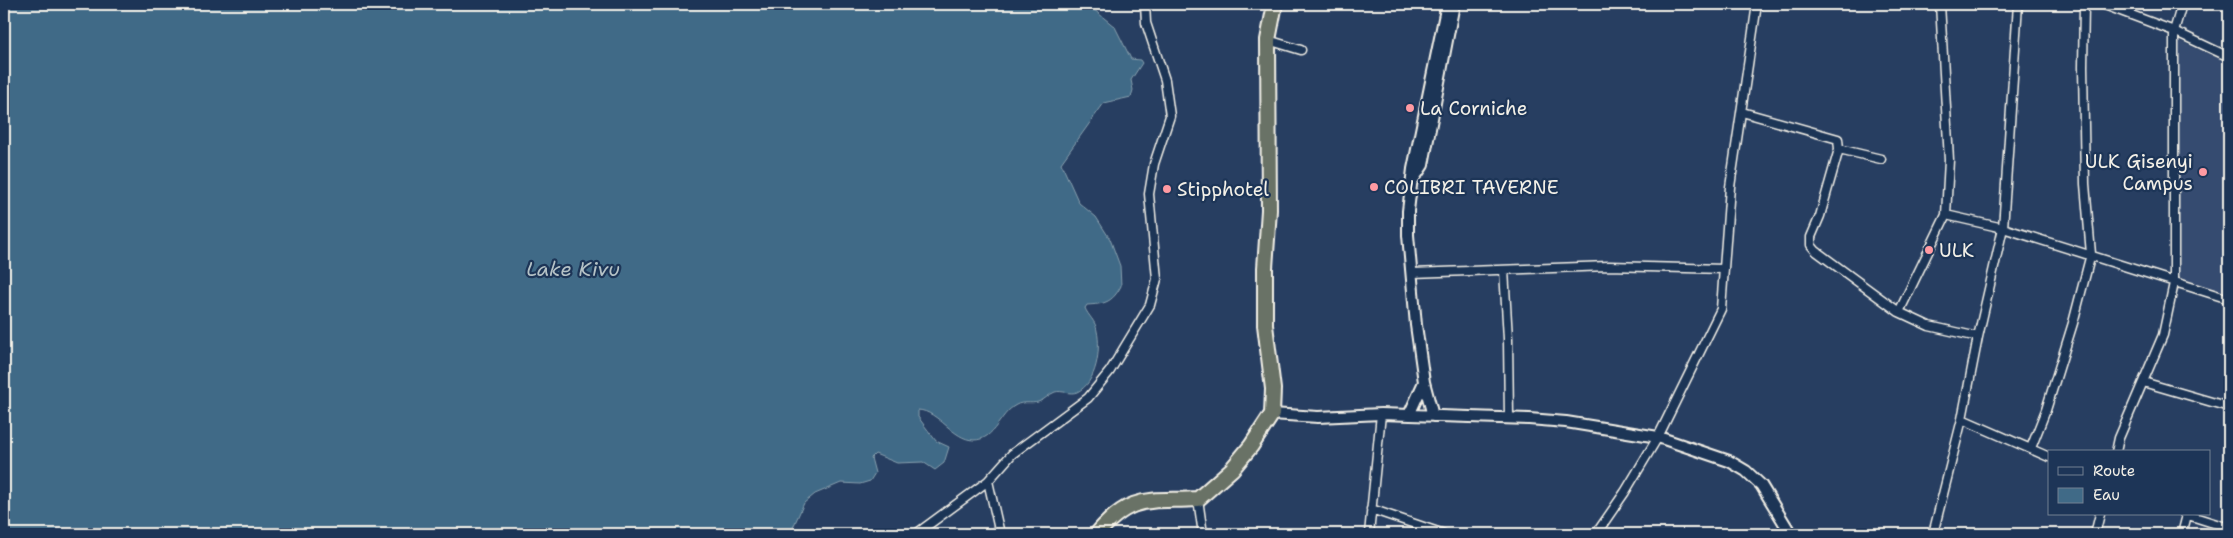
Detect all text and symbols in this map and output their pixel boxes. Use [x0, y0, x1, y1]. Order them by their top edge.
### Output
place label: La Corniche [1420, 96, 1527, 121]
marker: La Corniche [1404, 102, 1416, 114]
place label: ULK Gisenyi Campus [2085, 149, 2193, 196]
marker: ULK Gisenyi Campus [2197, 166, 2209, 178]
place label: COLIBRI TAVERNE [1384, 175, 1559, 200]
place label: Stipphotel [1177, 177, 1269, 202]
marker: COLIBRI TAVERNE [1368, 181, 1380, 193]
marker: Stipphotel [1161, 183, 1173, 195]
place label: ULK [1939, 238, 1974, 263]
marker: ULK [1923, 244, 1935, 256]
water label: Lake Kivu [526, 256, 620, 282]
legend [2048, 450, 2210, 516]
text: Route [2093, 461, 2135, 481]
text: Eau [2093, 485, 2120, 505]

